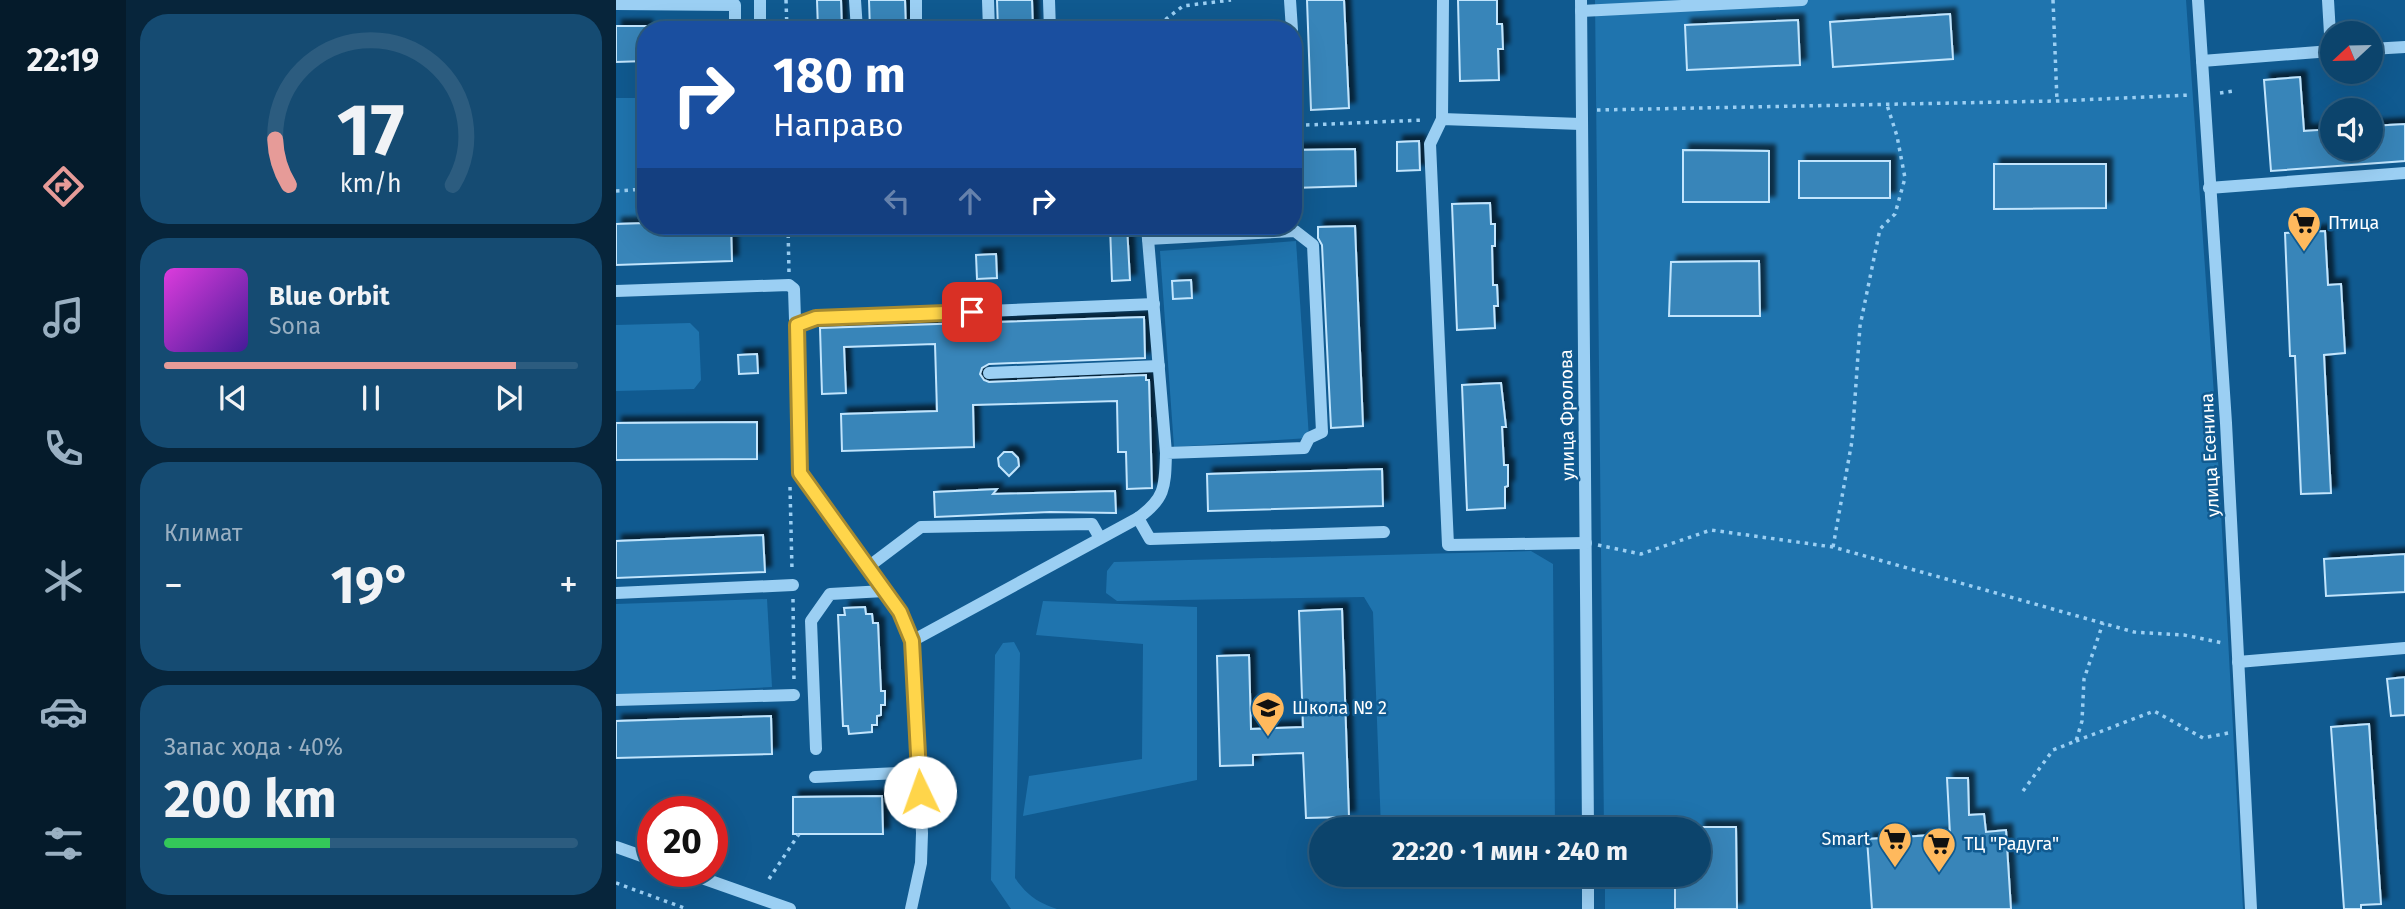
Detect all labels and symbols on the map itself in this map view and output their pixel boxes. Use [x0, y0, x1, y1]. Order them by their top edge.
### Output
north arrow [2320, 21, 2384, 84]
supermarket icon: Птица [2285, 204, 2323, 253]
place label: Птица [2328, 212, 2379, 234]
pin [942, 282, 1002, 342]
street label: улица Фролова [1555, 349, 1579, 481]
street label: улица Есенина [2196, 392, 2224, 518]
school or university icon: Школа № 2 [1249, 689, 1287, 738]
place label: Школа № 2 [1292, 697, 1387, 719]
position arrow [883, 755, 957, 829]
speed limit sign: 20 [637, 796, 728, 887]
supermarket icon: Smart [1876, 820, 1914, 869]
supermarket icon: ТЦ "Радуга" [1920, 825, 1958, 874]
place label: Smart [1822, 828, 1870, 850]
place label: ТЦ "Радуга" [1964, 833, 2059, 855]

